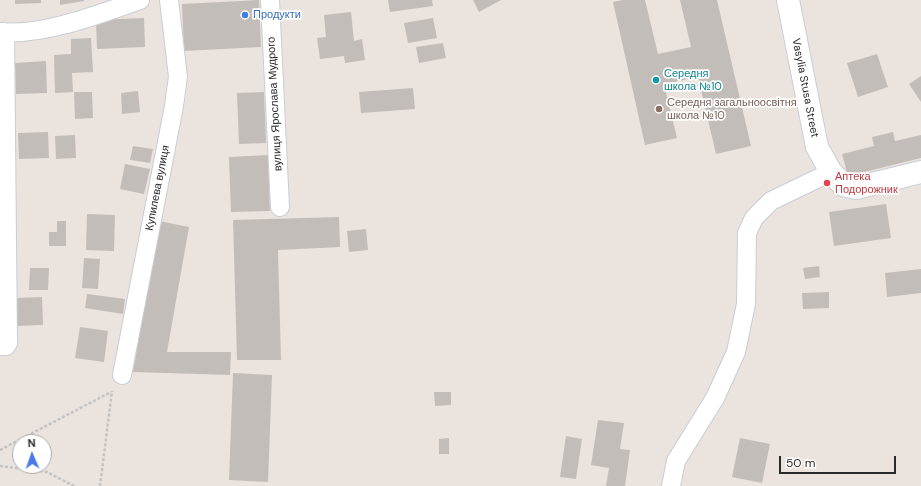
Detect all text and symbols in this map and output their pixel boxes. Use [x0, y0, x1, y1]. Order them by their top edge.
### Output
place label: Продукти [253, 8, 301, 22]
marker: Продукти [240, 10, 250, 20]
street label: вулиця Ярослава Мудрого [265, 36, 285, 172]
street label: Vasylia Stusa Street [789, 37, 821, 139]
place label: Середня школа №10 [664, 67, 722, 93]
marker: Середня школа №10 [651, 75, 661, 85]
place label: Середня загальноосвітня школа №10 [667, 96, 797, 122]
marker: Середня загальноосвітня школа №10 [654, 104, 664, 114]
street label: Купилева вулиця [143, 144, 173, 232]
place label: Аптека Подорожник [835, 170, 898, 196]
marker: Аптека Подорожник [822, 178, 832, 188]
north arrow [12, 434, 52, 474]
text: N [27, 436, 36, 450]
scale bar [781, 448, 898, 474]
text: 50 m [786, 455, 815, 471]

